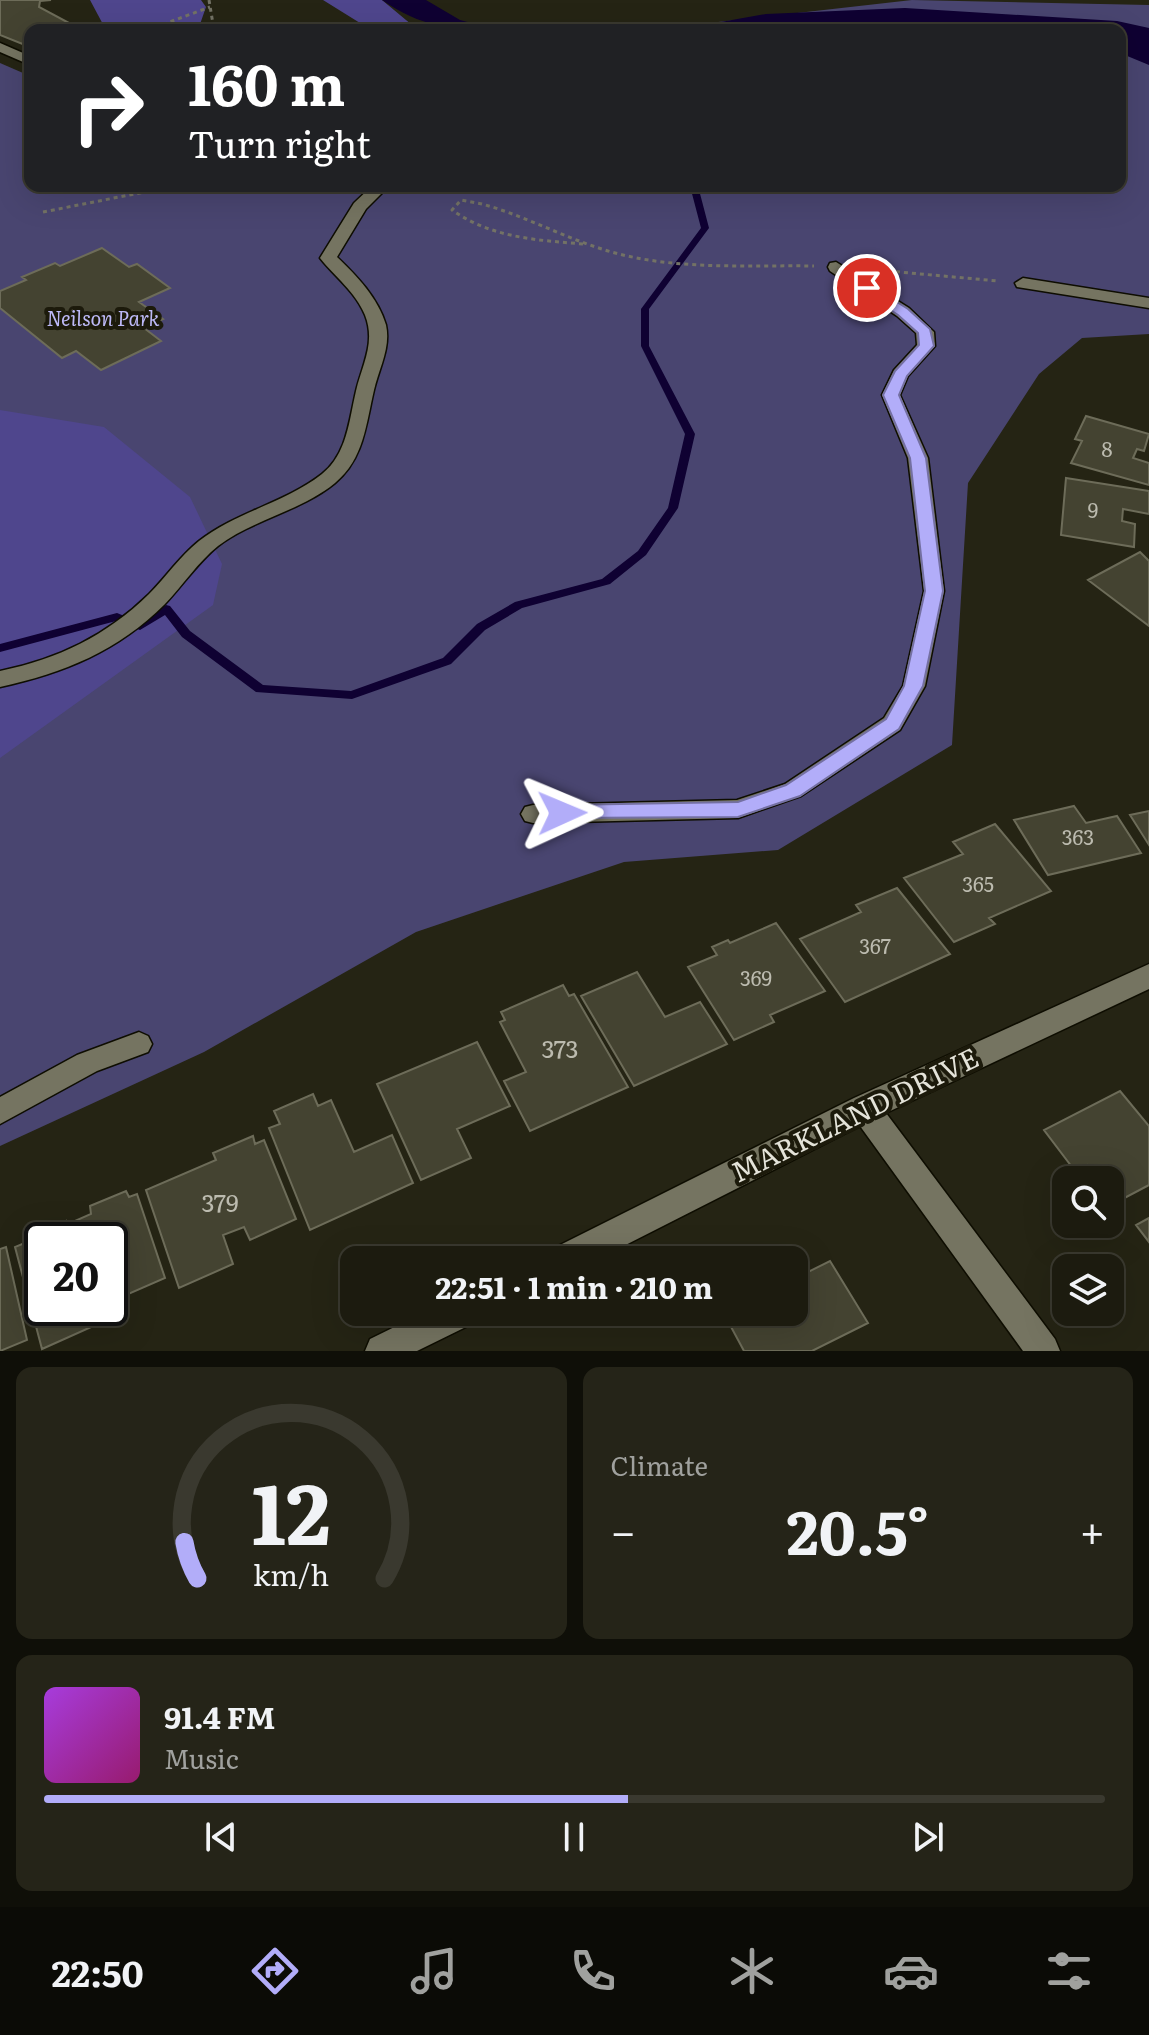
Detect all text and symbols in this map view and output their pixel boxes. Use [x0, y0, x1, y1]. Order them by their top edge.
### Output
text: 160 m [188, 40, 345, 123]
icon: right [56, 56, 160, 160]
text: Turn right [188, 116, 371, 169]
pin [833, 254, 901, 322]
icon: arrive [845, 266, 889, 310]
park label: Neilson Park [47, 302, 160, 332]
house number: 8 [1101, 433, 1113, 463]
house number: 9 [1088, 494, 1098, 524]
position arrow [520, 771, 604, 855]
house number: 363 [1062, 821, 1094, 851]
house number: 365 [962, 868, 994, 898]
house number: 367 [859, 930, 891, 960]
house number: 369 [740, 962, 772, 992]
house number: 373 [541, 1030, 579, 1065]
street label: MARKLAND DRIVE [723, 1035, 985, 1191]
map controls [1052, 1166, 1124, 1326]
button: search [1052, 1166, 1124, 1238]
house number: 379 [201, 1184, 239, 1219]
speed limit sign: 20 [24, 1222, 128, 1326]
button: layers [1052, 1254, 1124, 1326]
text: 22:51 · 1 min · 210 m [435, 1264, 713, 1308]
text: Climate [611, 1445, 708, 1484]
text: 12 [252, 1447, 331, 1571]
text: 20.5° [786, 1484, 929, 1573]
text: − [611, 1496, 636, 1562]
text: + [1079, 1496, 1105, 1562]
text: km/h [253, 1552, 329, 1595]
text: 91.4 FM [164, 1694, 275, 1738]
text: Music [164, 1738, 239, 1777]
icon: previous [199, 1815, 243, 1859]
icon: pause [552, 1815, 596, 1859]
icon: next [906, 1815, 950, 1859]
icon: directions [247, 1943, 303, 1999]
icon: music [406, 1943, 462, 1999]
icon: phone [565, 1943, 621, 1999]
icon: climate [724, 1943, 780, 1999]
icon: car [883, 1943, 939, 1999]
icon: filters [1041, 1943, 1097, 1999]
text: 22:50 [51, 1945, 144, 1998]

